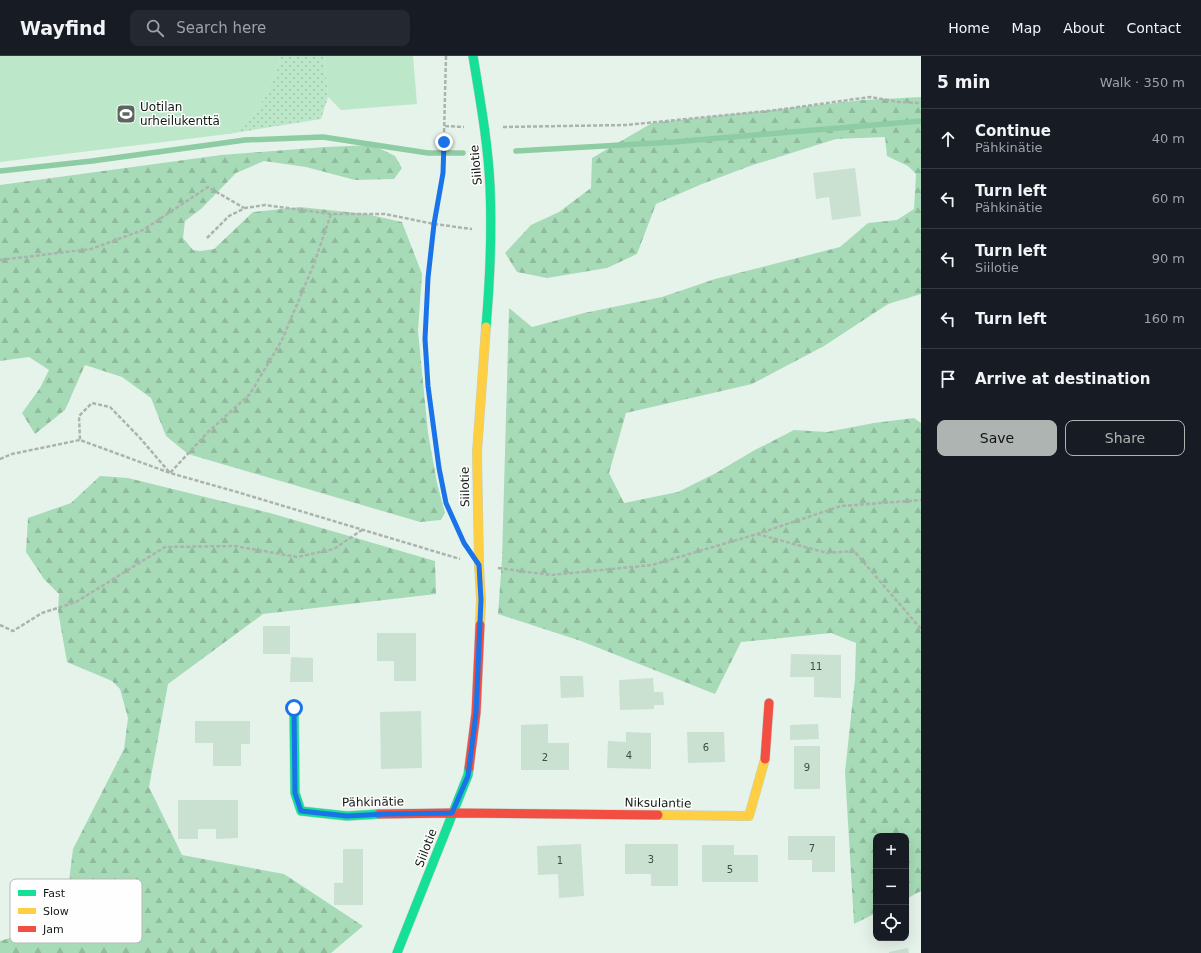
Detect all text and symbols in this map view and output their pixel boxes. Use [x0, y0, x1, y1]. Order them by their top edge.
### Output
search box [130, 10, 410, 46]
text: Wayfind [20, 17, 106, 39]
icon: search [144, 17, 166, 39]
text: Search here [176, 19, 266, 37]
text: Home [948, 20, 990, 36]
text: Map [1012, 20, 1041, 36]
text: About [1063, 20, 1105, 36]
text: Contact [1127, 20, 1181, 36]
text: 5 min [937, 72, 990, 92]
text: Walk · 350 m [1100, 75, 1185, 90]
place label: Uotilan urheilukenttä [140, 100, 220, 128]
sports icon: Uotilan urheilukenttä [115, 103, 137, 125]
text: Continue [975, 122, 1051, 140]
icon: ahead [937, 128, 959, 150]
text: 40 m [1152, 131, 1185, 146]
route end [435, 133, 453, 151]
text: Pähkinätie [975, 140, 1043, 155]
street label: Siilotie [467, 144, 485, 186]
text: Turn left [975, 182, 1047, 200]
icon: left [937, 188, 959, 210]
text: 60 m [1152, 191, 1185, 206]
text: Pähkinätie [975, 200, 1043, 215]
text: Turn left [975, 242, 1047, 260]
icon: left [937, 248, 959, 270]
text: 90 m [1152, 251, 1185, 266]
text: Siilotie [975, 260, 1019, 275]
icon: left [937, 308, 959, 330]
text: Turn left [975, 310, 1047, 328]
text: 160 m [1143, 311, 1185, 326]
icon: arrive [937, 368, 959, 390]
text: Arrive at destination [975, 370, 1150, 388]
button: Save [937, 420, 1057, 456]
button: Share [1065, 420, 1185, 456]
street label: Siilotie [458, 467, 472, 507]
house number: 11 [810, 661, 822, 672]
route start [285, 699, 303, 717]
house number: 6 [703, 742, 709, 753]
house number: 4 [626, 750, 632, 761]
house number: 2 [542, 752, 548, 763]
house number: 9 [804, 762, 810, 773]
street label: Pähkinätie [342, 794, 404, 810]
street label: Niksulantie [624, 795, 692, 811]
street label: Siilotie [412, 827, 440, 869]
map controls [873, 833, 909, 941]
button: + [873, 833, 909, 869]
house number: 7 [809, 843, 815, 854]
house number: 3 [648, 854, 654, 865]
house number: 1 [557, 855, 563, 866]
house number: 5 [727, 864, 733, 875]
button: − [873, 869, 909, 905]
legend [10, 879, 142, 943]
text: Fast [43, 887, 66, 900]
text: Slow [43, 905, 69, 918]
button: locate [873, 905, 909, 941]
text: Jam [42, 923, 64, 936]

